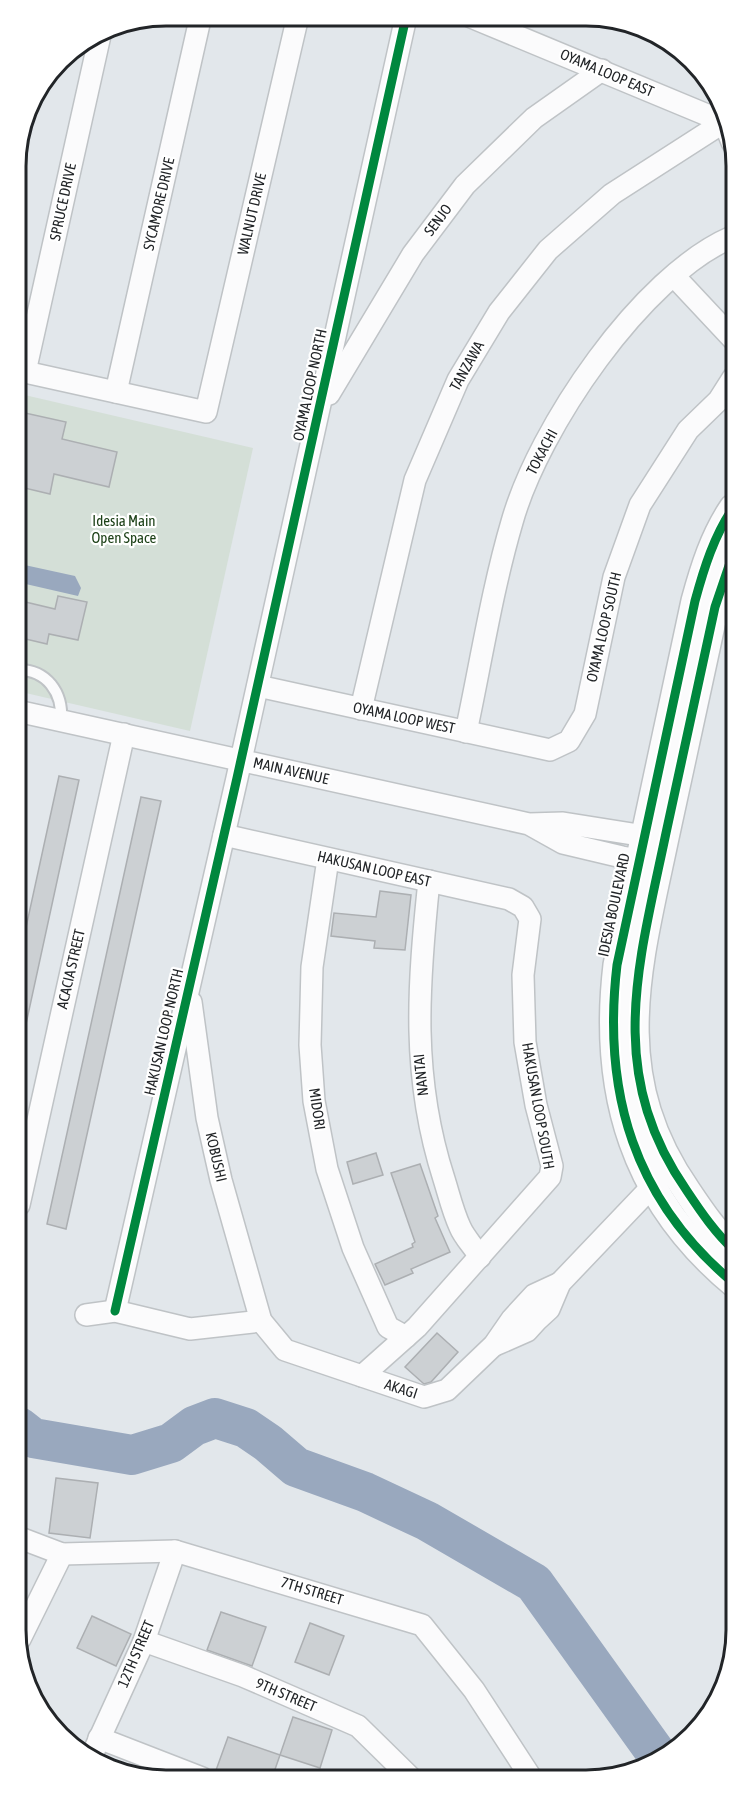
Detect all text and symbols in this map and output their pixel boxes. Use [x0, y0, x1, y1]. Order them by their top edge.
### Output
street label: OYAMA LOOP EAST [558, 45, 657, 100]
street label: SYCAMORE DRIVE [140, 155, 178, 252]
street label: SPRUCE DRIVE [46, 161, 79, 242]
street label: WALNUT DRIVE [234, 171, 269, 257]
street label: SENJO [420, 200, 455, 239]
street label: OYAMA LOOP NORTH [289, 327, 330, 442]
street label: TANZAWA [446, 337, 487, 393]
street label: TOKACHI [523, 426, 561, 477]
park label: Idesia Main Open Space [92, 512, 157, 546]
street label: OYAMA LOOP SOUTH [583, 570, 624, 684]
street label: OYAMA LOOP WEST [352, 698, 457, 737]
street label: MAIN AVENUE [252, 754, 331, 788]
street label: HAKUSAN LOOP EAST [316, 847, 433, 890]
street label: IDESIA BOULEVARD [594, 852, 633, 958]
street label: ACACIA STREET [53, 927, 88, 1010]
street label: HAKUSAN LOOP NORTH [141, 967, 186, 1097]
street label: HAKUSAN LOOP SOUTH [519, 1041, 558, 1171]
street label: NANTAI [410, 1053, 431, 1097]
street label: MIDORI [306, 1087, 329, 1131]
street label: KOBUSHI [203, 1130, 230, 1183]
street label: AKAGI [382, 1375, 420, 1402]
street label: 7TH STREET [279, 1573, 346, 1608]
street label: 12TH STREET [114, 1617, 157, 1690]
street label: 9TH STREET [253, 1674, 319, 1715]

